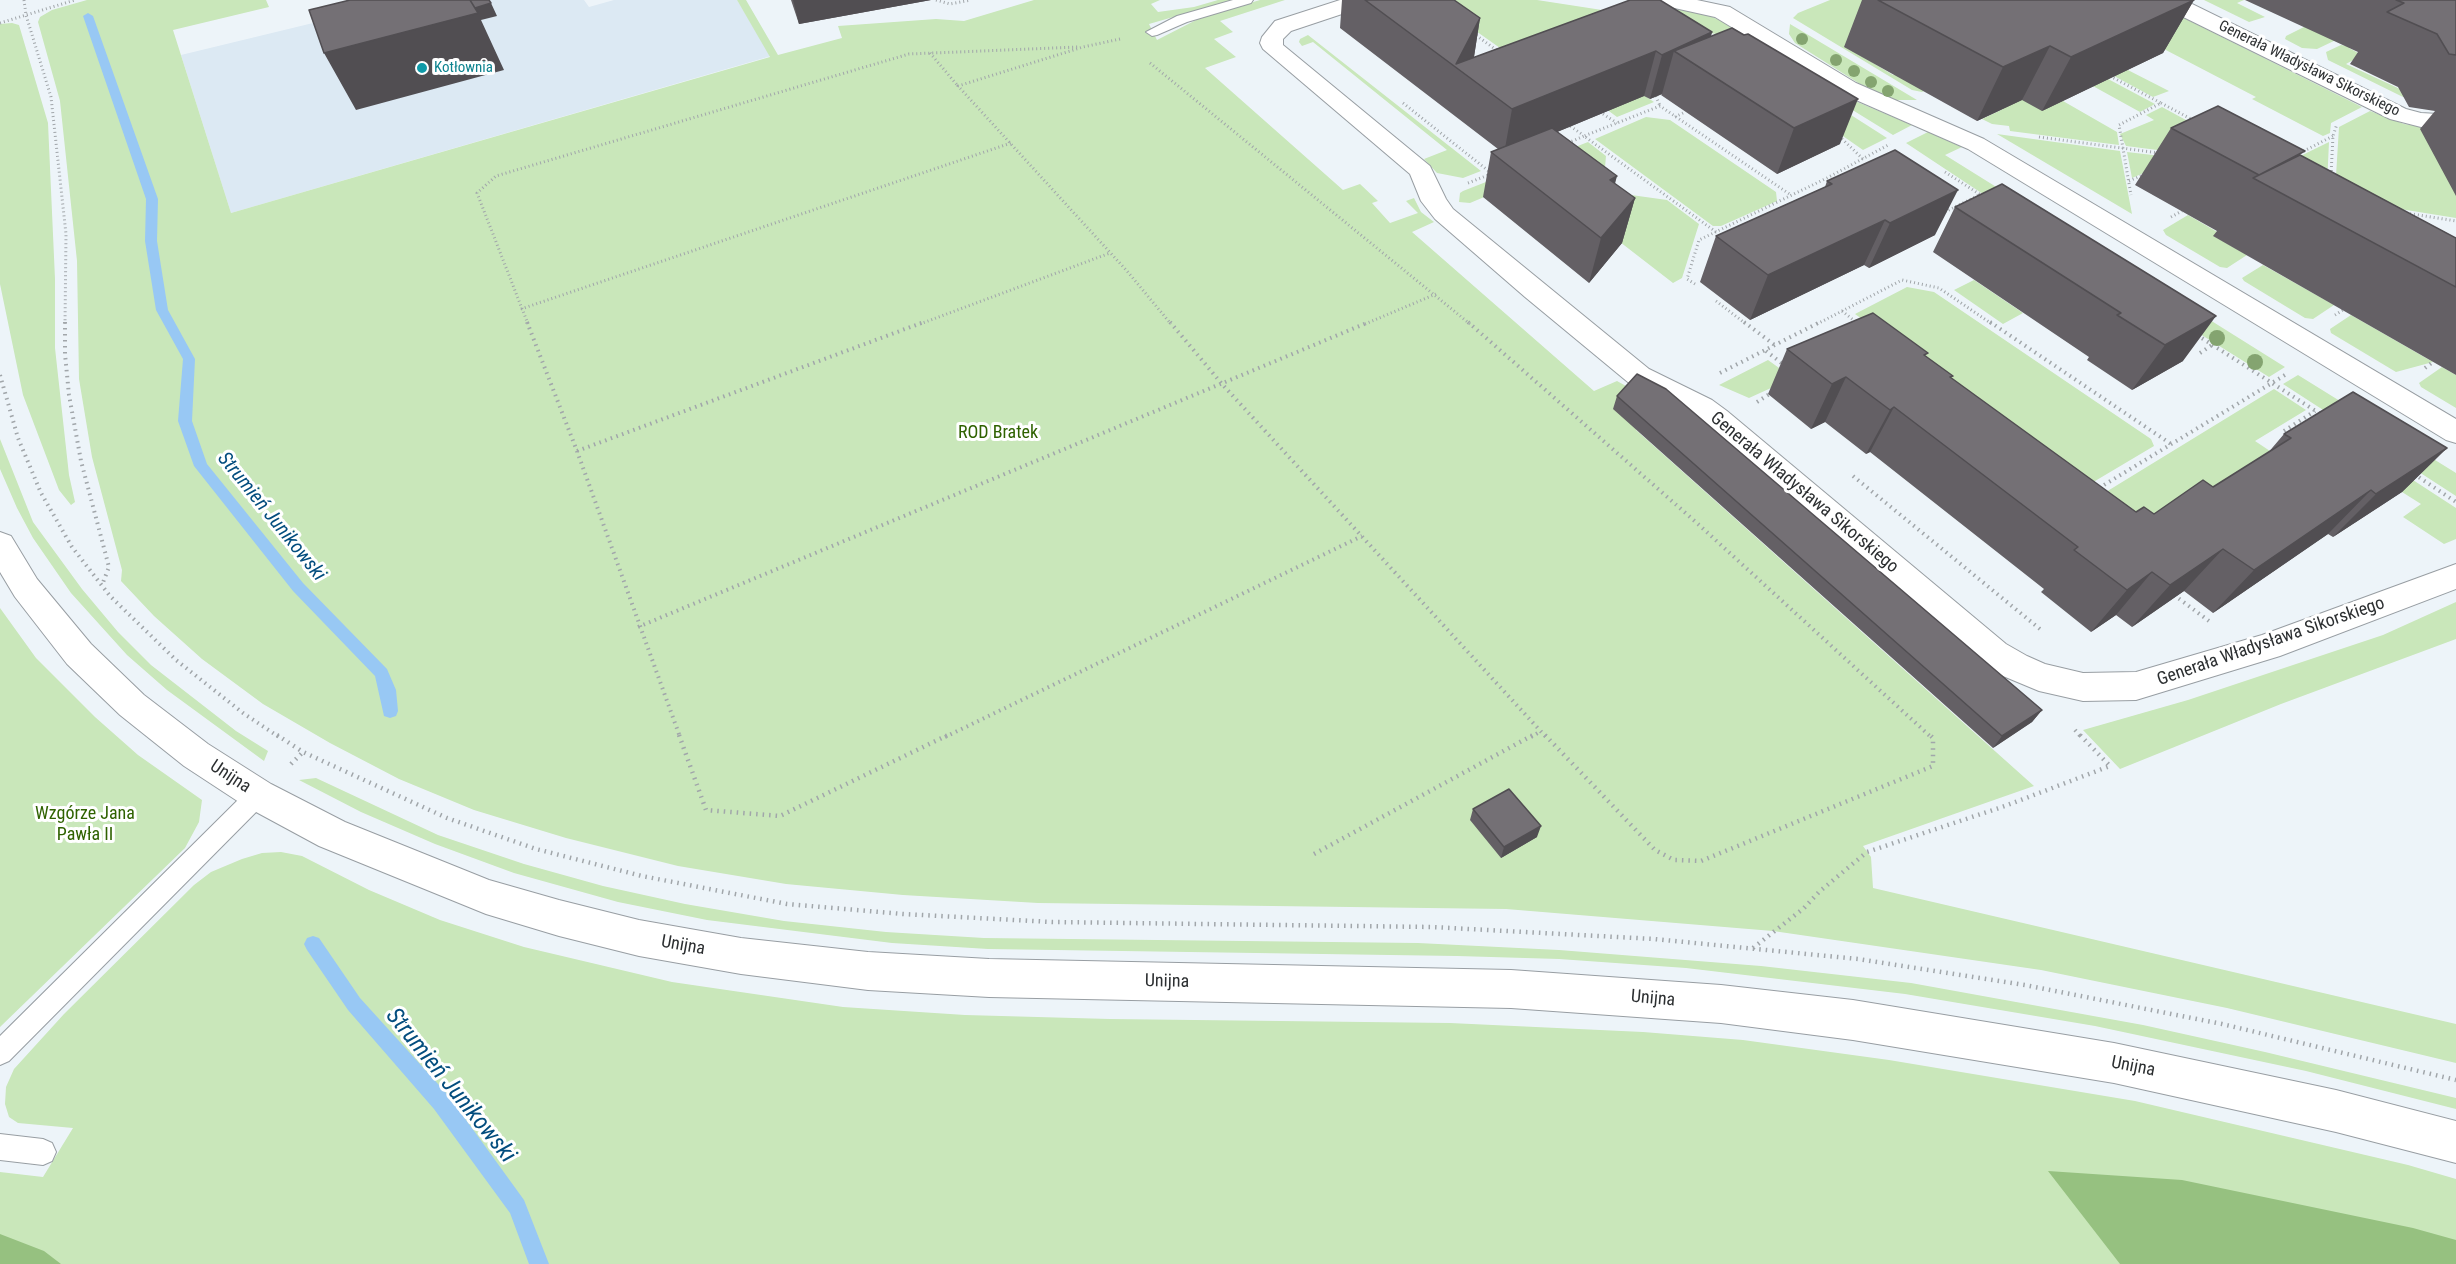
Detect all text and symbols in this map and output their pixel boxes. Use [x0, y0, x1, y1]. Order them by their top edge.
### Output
street label: Generała Władysława Sikorskiego [2215, 17, 2403, 121]
place label: Kotłownia [434, 59, 493, 77]
marker: Kotłownia [415, 61, 429, 75]
street label: Generała Władysława Sikorskiego [1705, 408, 1903, 578]
park label: ROD Bratek [958, 422, 1038, 444]
water label: Strumień Junikowski [212, 448, 330, 586]
street label: Generała Władysława Sikorskiego [2154, 593, 2388, 691]
street label: Unijna [206, 756, 254, 798]
park label: Wzgórze Jana Pawła II [35, 803, 135, 846]
street label: Unijna [659, 932, 707, 960]
street label: Unijna [1145, 971, 1189, 993]
street label: Unijna [1630, 986, 1676, 1012]
water label: Strumień Junikowski [379, 1003, 521, 1169]
street label: Unijna [2109, 1052, 2157, 1082]

